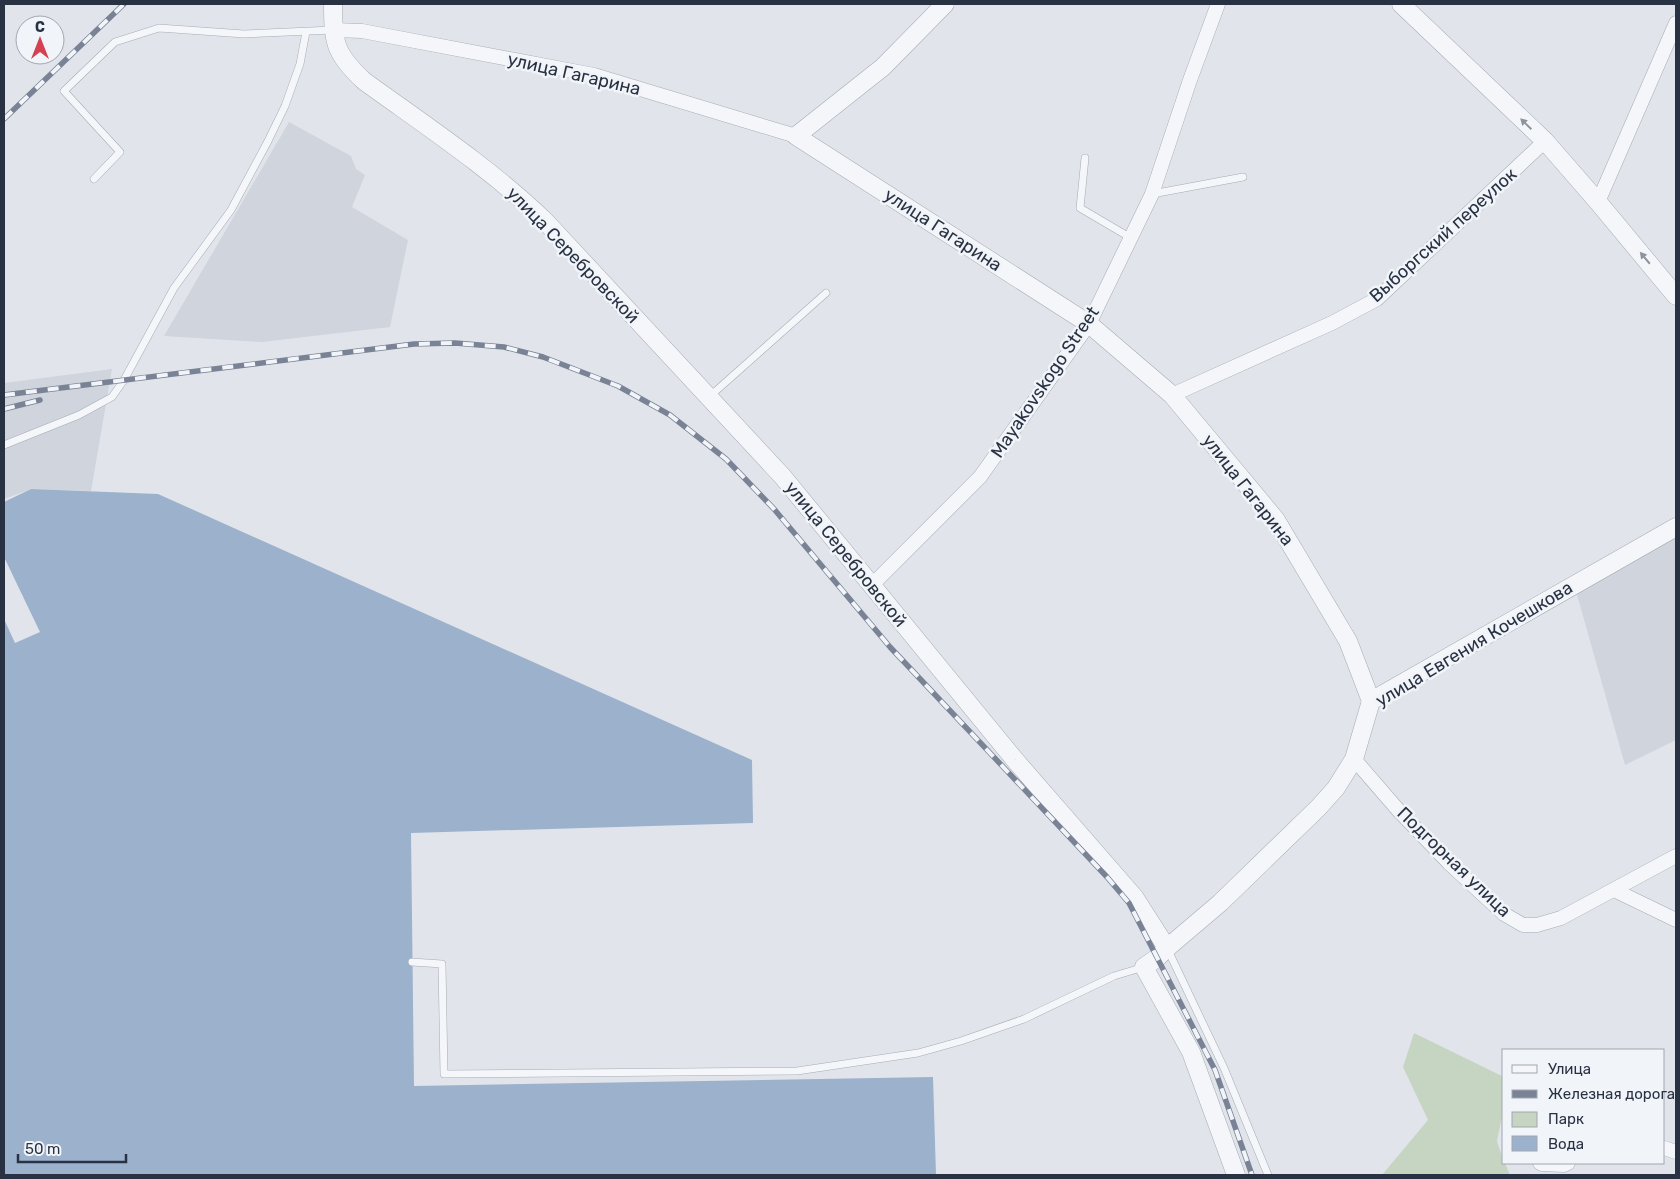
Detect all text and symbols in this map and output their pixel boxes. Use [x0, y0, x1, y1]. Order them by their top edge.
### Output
north arrow [15, 15, 65, 65]
text: С [35, 19, 45, 36]
street label: улица Гагарина [505, 48, 643, 100]
one-way arrow [1520, 118, 1532, 130]
street label: Выборгский переулок [1365, 163, 1521, 307]
street label: улица Серебровской [502, 182, 644, 328]
street label: улица Гагарина [880, 184, 1006, 276]
one-way arrow [1640, 252, 1651, 265]
street label: Mayakovskogo Street [986, 302, 1104, 462]
street label: улица Гагарина [1198, 430, 1298, 550]
street label: улица Серебровской [780, 477, 912, 631]
street label: улица Евгения Кочешкова [1371, 576, 1577, 712]
street label: Подгорная улица [1393, 802, 1515, 922]
legend [1502, 1049, 1665, 1164]
text: Улица [1548, 1060, 1591, 1078]
text: Железная дорога [1548, 1085, 1675, 1103]
text: Парк [1548, 1110, 1584, 1128]
scale bar [18, 1132, 125, 1164]
text: Вода [1548, 1135, 1584, 1153]
text: 50 m [25, 1140, 60, 1158]

